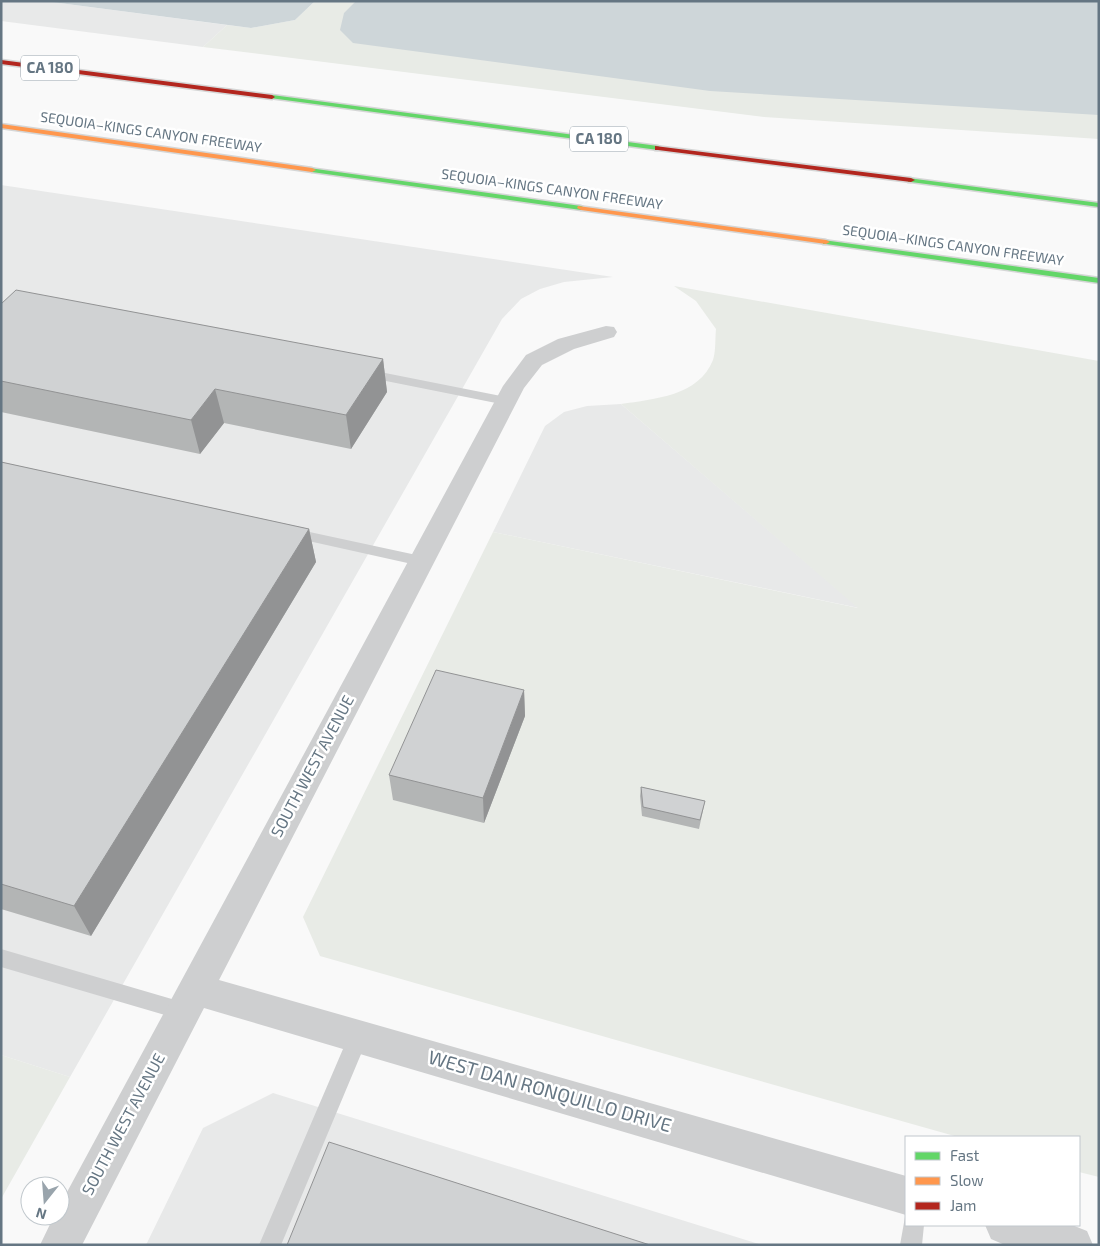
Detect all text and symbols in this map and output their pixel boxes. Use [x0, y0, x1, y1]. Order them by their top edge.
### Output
road number: CA 180 [21, 56, 79, 80]
street label: SEQUOIA–KINGS CANYON FREEWAY [39, 108, 263, 155]
road number: CA 180 [570, 126, 628, 152]
street label: SEQUOIA–KINGS CANYON FREEWAY [440, 165, 664, 212]
street label: SEQUOIA–KINGS CANYON FREEWAY [841, 221, 1065, 268]
street label: SOUTH WEST AVENUE [266, 692, 357, 840]
street label: WEST DAN RONQUILLO DRIVE [426, 1045, 674, 1136]
street label: SOUTH WEST AVENUE [77, 1050, 168, 1198]
legend [905, 1136, 1080, 1226]
text: Fast [950, 1146, 980, 1164]
text: Slow [950, 1171, 984, 1189]
north arrow [20, 1176, 70, 1226]
text: Jam [950, 1196, 976, 1214]
text: N [34, 1204, 48, 1224]

